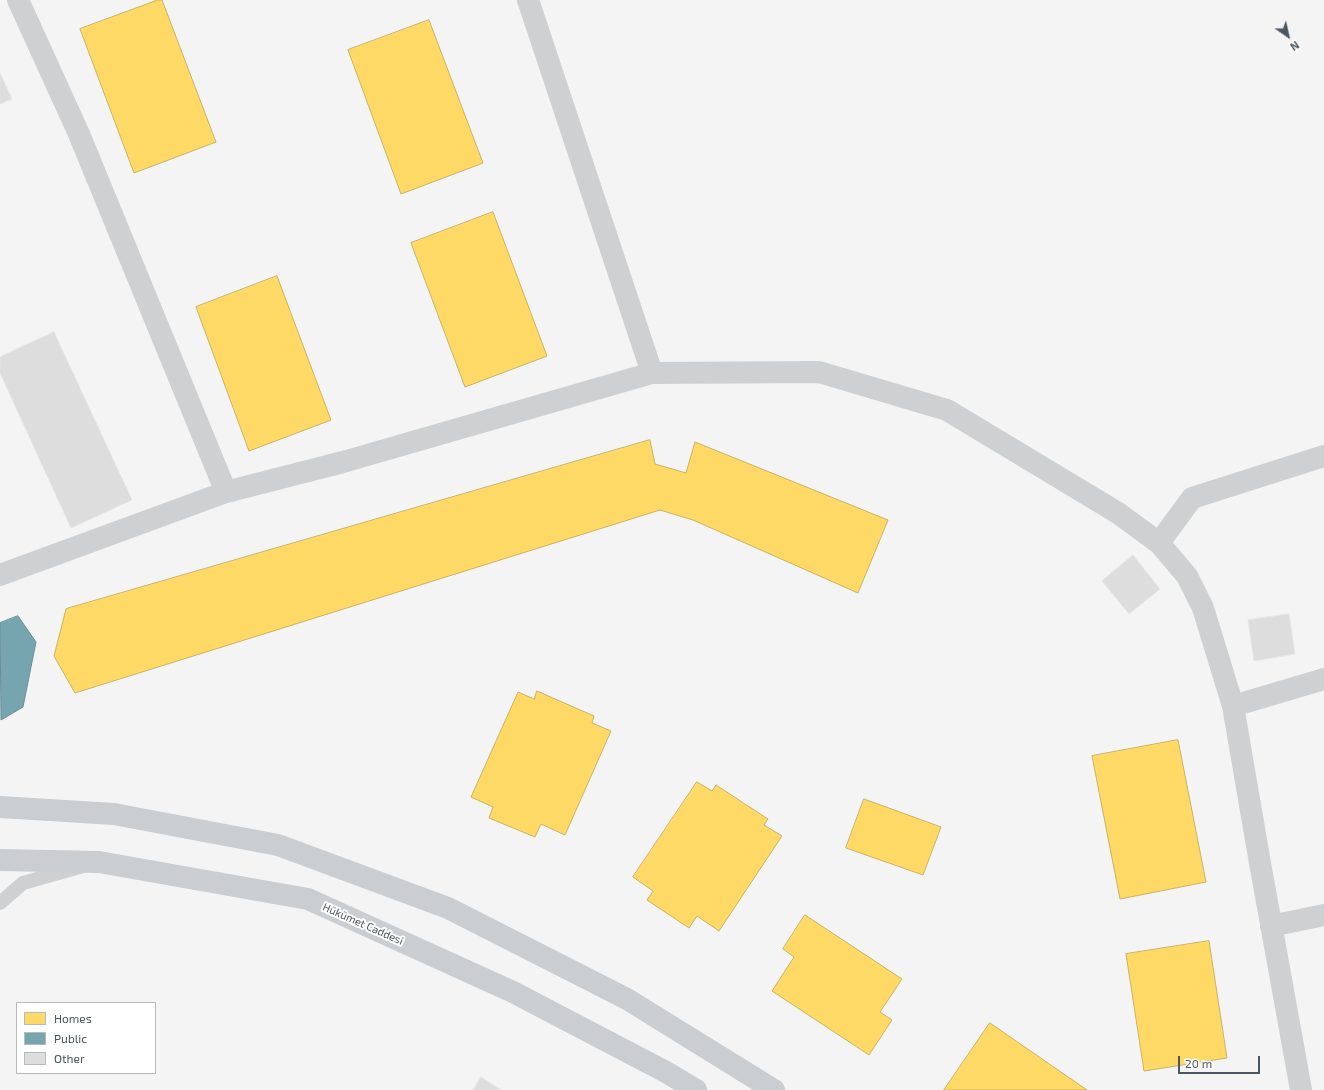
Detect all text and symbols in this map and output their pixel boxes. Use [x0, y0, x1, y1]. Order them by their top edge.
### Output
north arrow [1268, 16, 1308, 56]
text: N [1288, 39, 1302, 54]
street label: Hükümet Caddesi [321, 900, 405, 948]
legend [16, 1002, 156, 1074]
text: Homes [54, 1011, 92, 1025]
text: Public [54, 1031, 87, 1045]
scale bar [1180, 1048, 1262, 1074]
text: Other [54, 1051, 85, 1065]
text: 20 m [1185, 1056, 1212, 1070]

